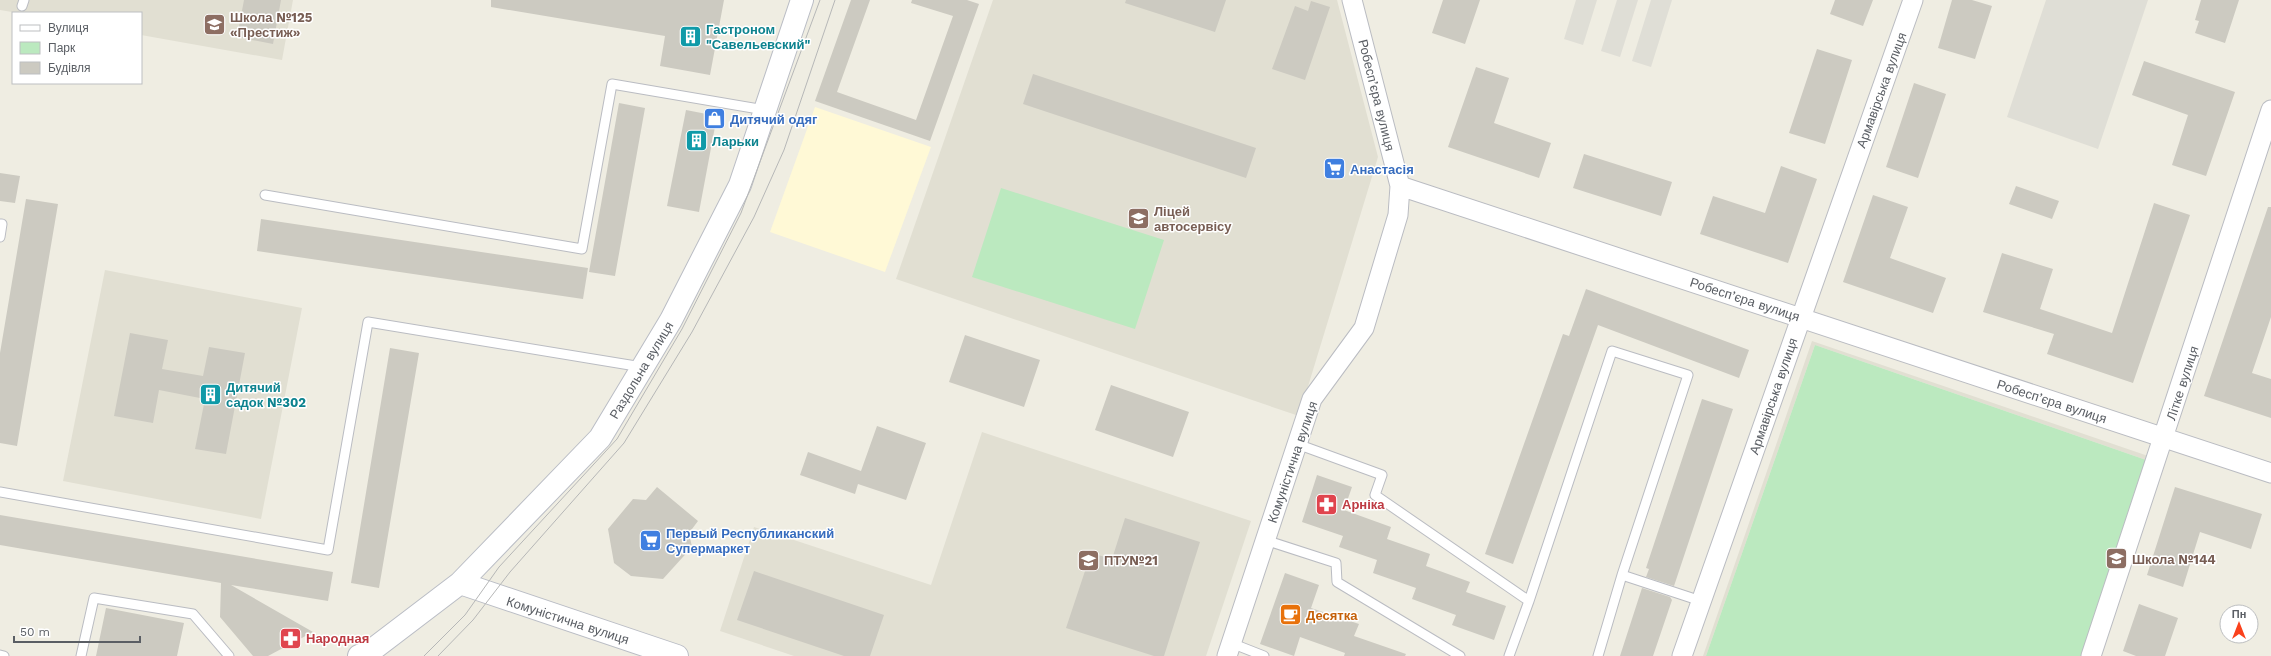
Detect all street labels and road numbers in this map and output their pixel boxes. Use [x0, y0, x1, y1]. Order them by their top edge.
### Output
street label: Армавірська вулиця [1854, 30, 1909, 150]
street label: Робесп’єра вулиця [1355, 38, 1398, 152]
street label: Робесп’єра вулиця [1688, 275, 1802, 324]
street label: Раздольна вулиця [606, 319, 676, 422]
street label: Армавірська вулиця [1746, 336, 1800, 456]
street label: Літке вулиця [2163, 344, 2202, 422]
street label: Робесп’єра вулиця [1995, 377, 2109, 426]
street label: Комуністична вулиця [1265, 399, 1320, 525]
street label: Комуністична вулиця [505, 594, 631, 647]

